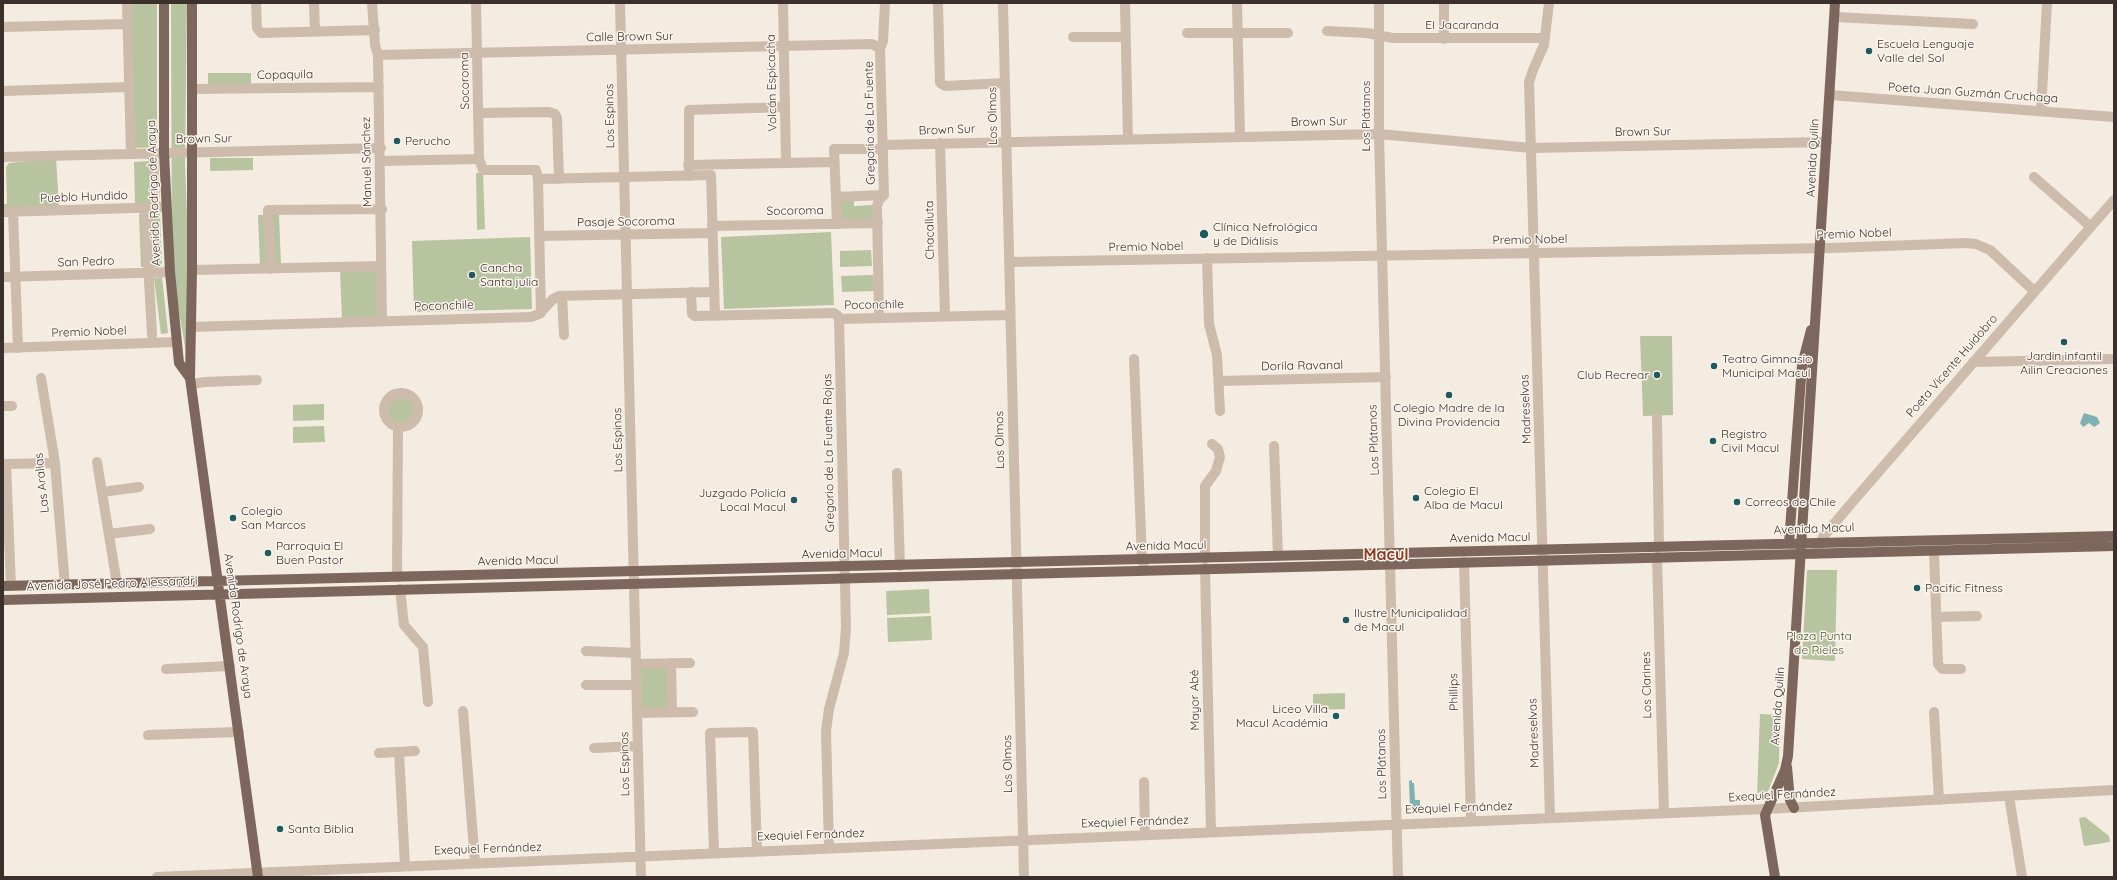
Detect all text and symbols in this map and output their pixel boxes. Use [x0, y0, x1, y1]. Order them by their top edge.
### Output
street label: El Jacaranda [1425, 18, 1499, 32]
street label: Calle Brown Sur [586, 29, 674, 45]
street label: Volcán Espicacha [764, 34, 780, 132]
place label: Escuela Lenguaje Valle del Sol [1877, 37, 1974, 65]
marker: Escuela Lenguaje Valle del Sol [1864, 46, 1874, 56]
street label: Socoroma [457, 52, 473, 110]
street label: Gregorio de La Fuente [862, 61, 878, 185]
street label: Copaquila [257, 67, 313, 83]
street label: Poeta Juan Guzmán Cruchaga [1887, 80, 2059, 106]
street label: Los Plátanos [1359, 81, 1373, 151]
street label: Los Espinos [602, 84, 618, 148]
street label: Los Olmos [985, 87, 1001, 145]
street label: Brown Sur [1290, 114, 1348, 130]
street label: Manuel Sánchez [359, 117, 375, 207]
street label: Avenida Quilín [1804, 118, 1822, 198]
street label: Avenida Rodrigo de Araya [144, 120, 164, 266]
street label: Brown Sur [918, 122, 976, 138]
street label: Brown Sur [1614, 124, 1672, 140]
street label: Brown Sur [175, 131, 233, 147]
place label: Perucho [405, 134, 451, 148]
marker: Perucho [392, 136, 402, 146]
street label: Pueblo Hundido [40, 188, 128, 206]
street label: Chacalluta [922, 200, 938, 260]
street label: Socoroma [766, 203, 824, 219]
street label: Pasaje Socoroma [577, 214, 675, 230]
place label: Clínica Nefrológica y de Diálisis [1213, 220, 1317, 248]
street label: Premio Nobel [1816, 225, 1892, 243]
marker: Clínica Nefrológica y de Diálisis [1198, 228, 1210, 240]
street label: Premio Nobel [1492, 232, 1568, 248]
street label: Premio Nobel [1108, 239, 1184, 255]
street label: San Pedro [57, 254, 115, 270]
place label: Cancha Santa julia [480, 261, 538, 289]
marker: Cancha Santa julia [467, 270, 477, 280]
street label: Poconchile [844, 297, 904, 313]
street label: Poconchile [414, 298, 474, 314]
street label: Poeta Vicente Huidobro [1903, 312, 2001, 420]
street label: Premio Nobel [51, 323, 127, 341]
marker: Jardin infantil Ailin Creaciones [2059, 337, 2069, 347]
place label: Jardin infantil Ailin Creaciones [2020, 349, 2108, 377]
place label: Teatro Gimnasio Municipal Macul [1722, 352, 1812, 380]
street label: Dorila Ravanal [1261, 358, 1343, 374]
marker: Teatro Gimnasio Municipal Macul [1709, 361, 1719, 371]
place label: Club Recrear [1577, 368, 1649, 382]
marker: Club Recrear [1652, 370, 1662, 380]
street label: Gregorio de La Fuente Rojas [820, 374, 838, 532]
street label: Madreselvas [1518, 374, 1534, 444]
marker: Colegio Madre de la Divina Providencia [1444, 390, 1454, 400]
place label: Colegio Madre de la Divina Providencia [1393, 401, 1505, 429]
street label: Los Plátanos [1366, 404, 1382, 476]
street label: Los Espinos [610, 408, 626, 472]
street label: Los Olmos [992, 411, 1008, 469]
place label: Registro Civil Macul [1721, 427, 1779, 455]
marker: Registro Civil Macul [1708, 436, 1718, 446]
street label: Las Aralias [32, 452, 52, 514]
place label: Colegio El Alba de Macul [1424, 484, 1503, 512]
place label: Juzgado Policía Local Macul [698, 486, 786, 514]
marker: Colegio El Alba de Macul [1411, 493, 1421, 503]
marker: Juzgado Policía Local Macul [789, 495, 799, 505]
place label: Correos de Chile [1745, 495, 1836, 509]
marker: Correos de Chile [1732, 497, 1742, 507]
place label: Colegio San Marcos [241, 504, 306, 532]
marker: Colegio San Marcos [228, 513, 238, 523]
street label: Avenida Macul [1773, 520, 1855, 538]
street label: Avenida Macul [1449, 530, 1531, 546]
street label: Avenida Macul [1125, 538, 1207, 554]
place label: Parroquia El Buen Pastor [276, 539, 343, 567]
district label: Macul [1363, 545, 1409, 565]
street label: Avenida Macul [801, 546, 883, 562]
marker: Parroquia El Buen Pastor [263, 548, 273, 558]
street label: Avenida Rodrigo de Araya [221, 553, 255, 699]
street label: Avenida Macul [477, 553, 559, 569]
street label: Avenida José Pedro Alessandri [26, 574, 198, 594]
place label: Pacific Fitness [1925, 581, 2003, 595]
marker: Pacific Fitness [1912, 583, 1922, 593]
place label: Ilustre Municipalidad de Macul [1354, 606, 1467, 634]
marker: Ilustre Municipalidad de Macul [1341, 615, 1351, 625]
park label: Plaza Punta de Rieles [1786, 629, 1852, 657]
street label: Los Clarines [1639, 651, 1655, 719]
street label: Avenida Quilín [1768, 666, 1788, 746]
street label: Mayor Abé [1187, 669, 1203, 731]
street label: Phillips [1446, 673, 1462, 711]
street label: Madreselvas [1526, 698, 1542, 768]
place label: Liceo Villa Macul Académia [1236, 702, 1328, 730]
marker: Liceo Villa Macul Académia [1331, 711, 1341, 721]
street label: Los Plátanos [1374, 728, 1390, 800]
street label: Los Espinos [617, 732, 633, 796]
street label: Los Olmos [1000, 735, 1016, 793]
street label: Exequiel Fernández [1728, 785, 1836, 805]
street label: Exequiel Fernández [1405, 799, 1513, 817]
street label: Exequiel Fernández [1081, 813, 1189, 831]
place label: Santa Biblia [288, 822, 354, 836]
marker: Santa Biblia [275, 824, 285, 834]
street label: Exequiel Fernández [757, 826, 865, 844]
street label: Exequiel Fernández [434, 840, 542, 858]

